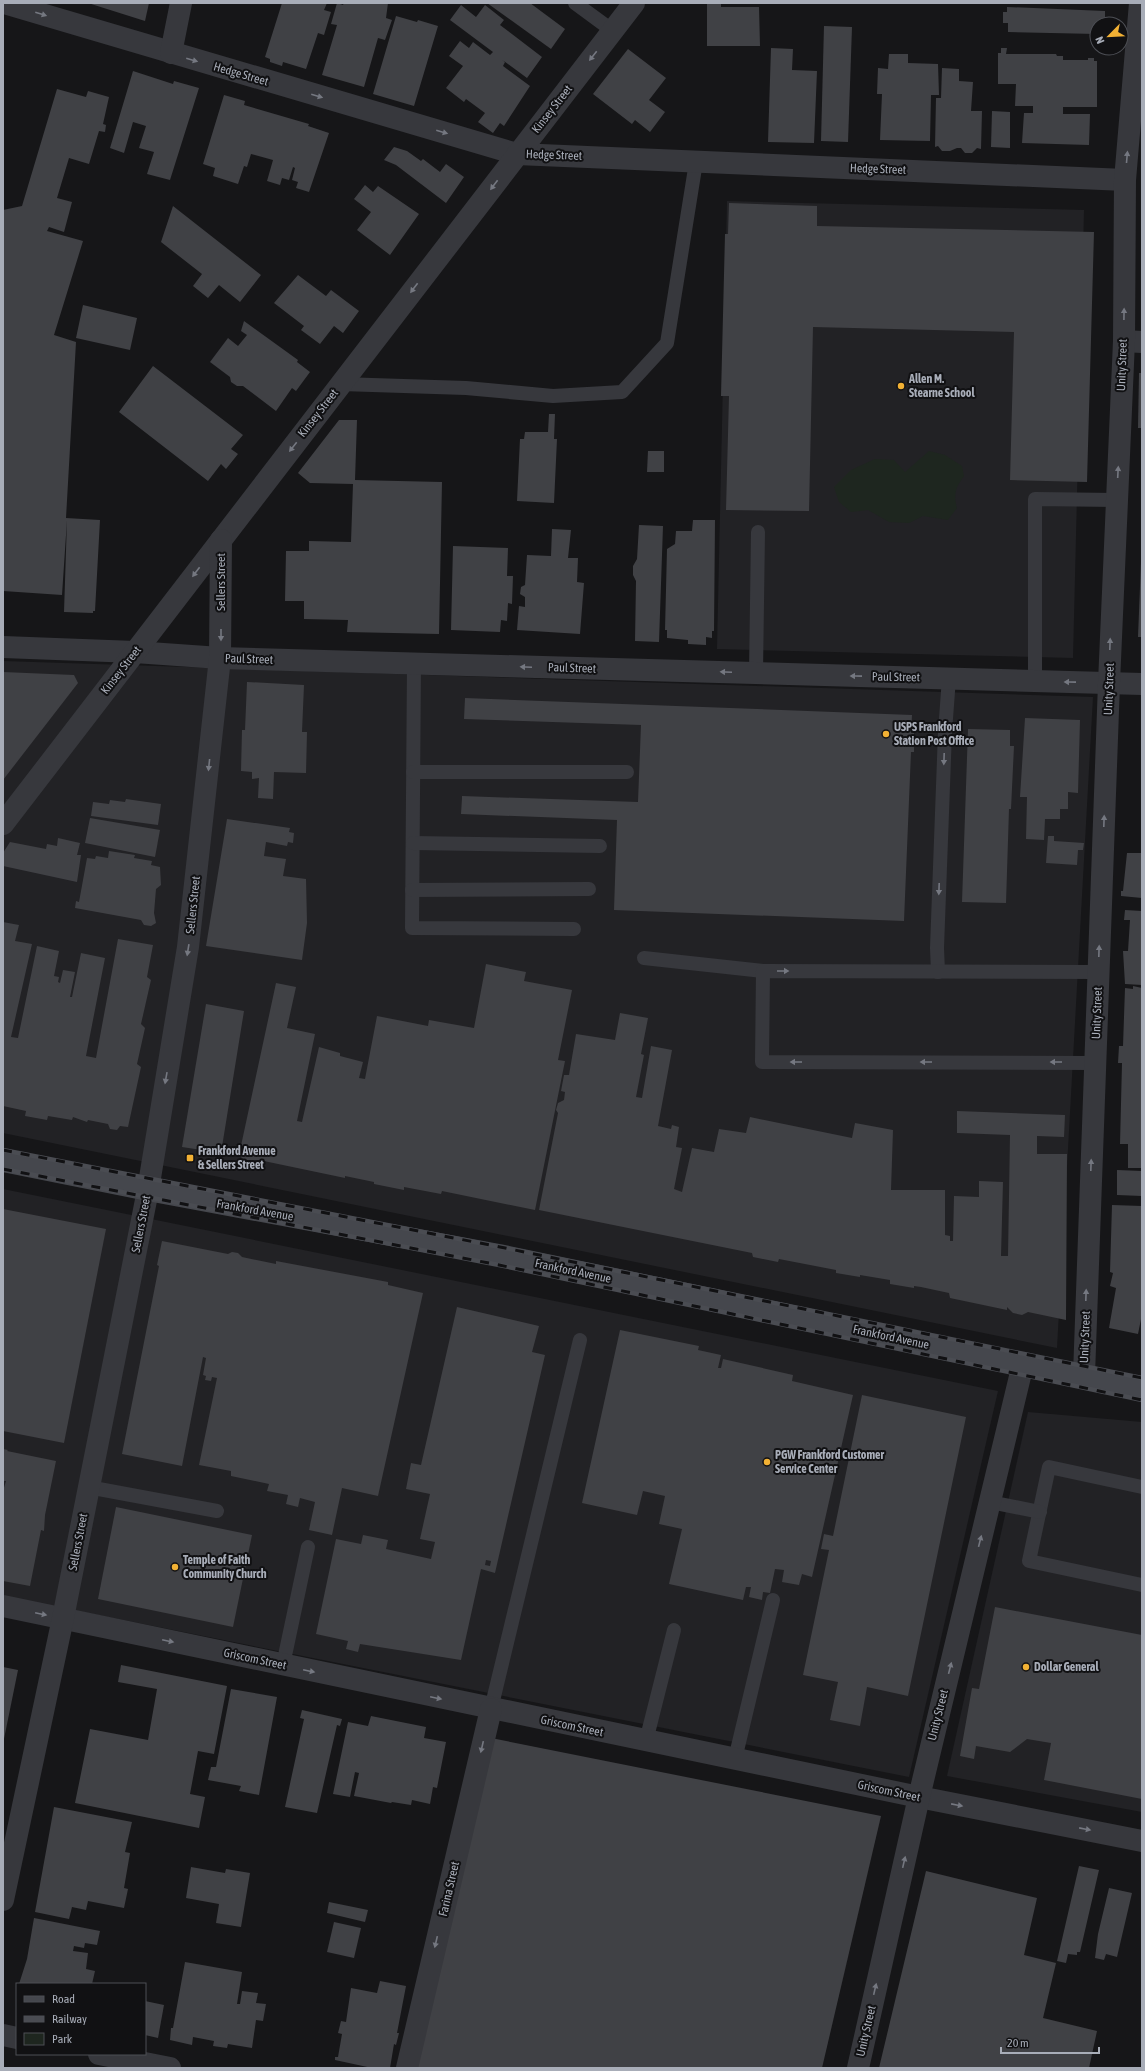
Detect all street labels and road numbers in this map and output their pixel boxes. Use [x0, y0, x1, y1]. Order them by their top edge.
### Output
street label: Hedge Street [212, 59, 271, 89]
street label: Kinsey Street [529, 82, 575, 136]
street label: Hedge Street [526, 147, 583, 163]
street label: Hedge Street [850, 161, 907, 177]
street label: Unity Street [1114, 338, 1130, 391]
street label: Kinsey Street [295, 386, 341, 440]
street label: Sellers Street [214, 553, 228, 611]
street label: Kinsey Street [98, 643, 144, 697]
street label: Paul Street [225, 651, 274, 667]
street label: Paul Street [548, 660, 597, 676]
street label: Unity Street [1101, 662, 1117, 715]
street label: Paul Street [872, 670, 921, 684]
street label: Sellers Street [183, 875, 203, 935]
street label: Unity Street [1089, 986, 1105, 1039]
street label: Sellers Street [129, 1194, 154, 1254]
street label: Frankford Avenue [216, 1196, 294, 1224]
street label: Frankford Avenue [534, 1256, 612, 1286]
street label: Unity Street [1077, 1310, 1093, 1363]
street label: Frankford Avenue [852, 1322, 930, 1352]
street label: Sellers Street [66, 1512, 91, 1572]
street label: Griscom Street [222, 1646, 288, 1673]
street label: Unity Street [925, 1688, 951, 1742]
street label: Griscom Street [539, 1713, 605, 1740]
street label: Griscom Street [856, 1778, 922, 1805]
street label: Farina Street [436, 1860, 462, 1918]
street label: Unity Street [853, 2004, 879, 2058]

